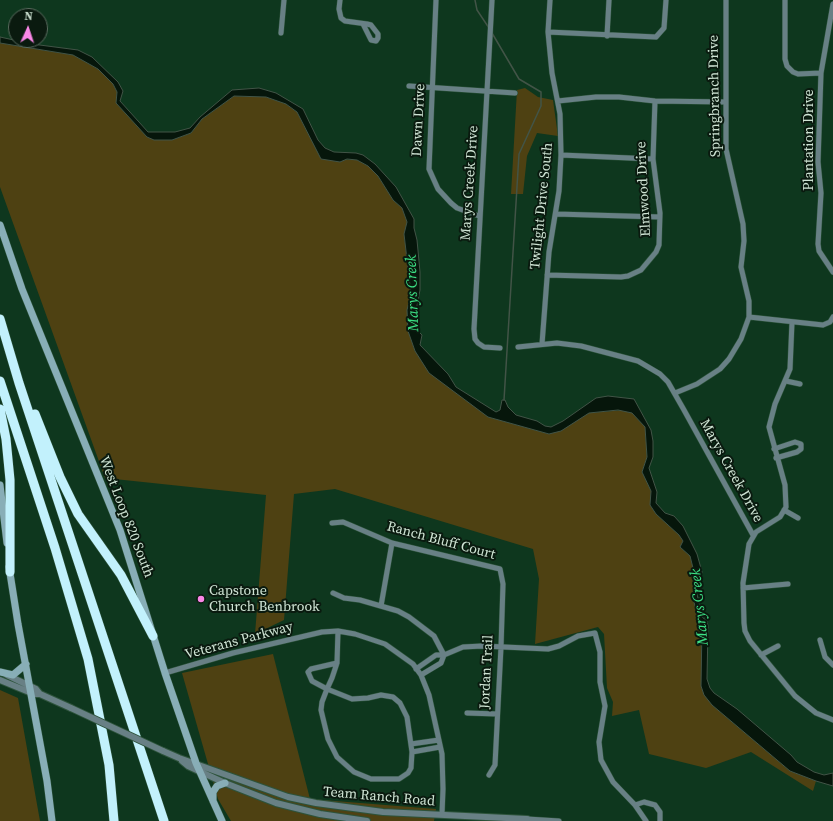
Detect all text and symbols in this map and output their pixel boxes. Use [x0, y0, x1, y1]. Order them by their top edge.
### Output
north arrow [8, 8, 48, 48]
text: N [24, 9, 33, 24]
street label: Springbranch Drive [706, 35, 724, 157]
street label: Dawn Drive [409, 83, 429, 157]
street label: Plantation Drive [801, 89, 817, 191]
street label: Marys Creek Drive [458, 125, 482, 241]
street label: Elmwood Drive [633, 141, 655, 237]
street label: Twilight Drive South [527, 142, 557, 270]
water label: Marys Creek [403, 254, 423, 332]
street label: Marys Creek Drive [696, 417, 766, 525]
street label: West Loop 820 South [95, 454, 157, 580]
street label: Ranch Bluff Court [385, 518, 497, 564]
water label: Marys Creek [687, 568, 713, 646]
place label: Capstone Church Benbrook [209, 583, 320, 616]
marker: Capstone Church Benbrook [196, 594, 206, 604]
street label: Veterans Parkway [183, 618, 295, 664]
street label: Jordan Trail [477, 634, 497, 710]
street label: Team Ranch Road [322, 784, 436, 810]

